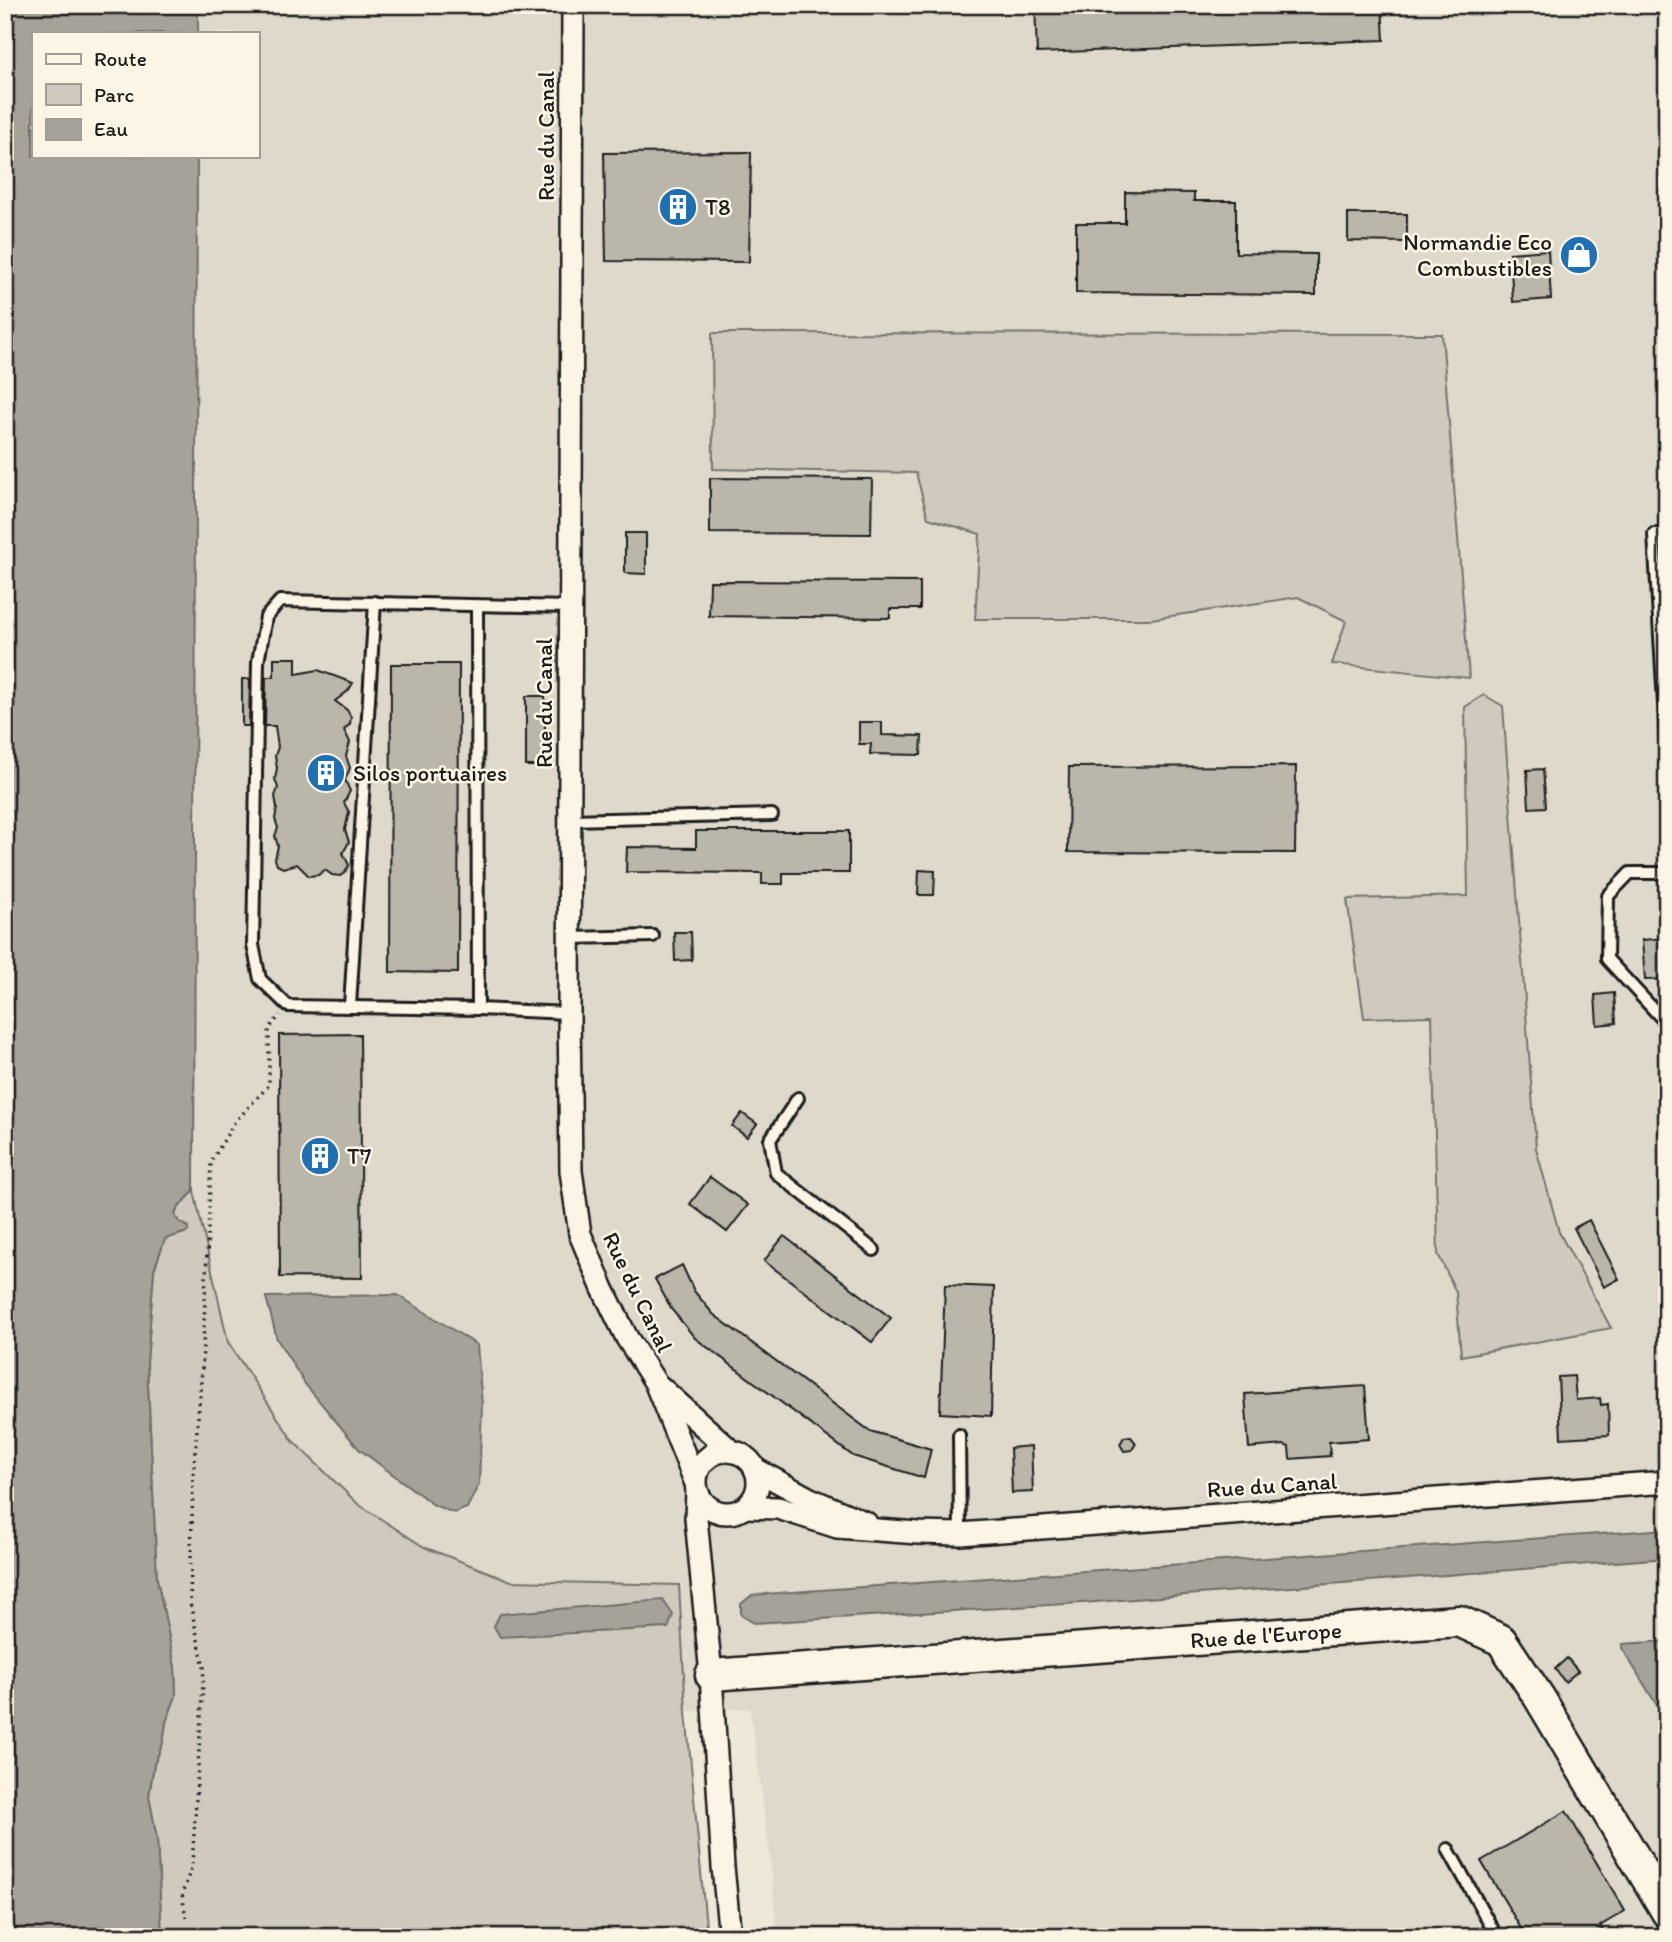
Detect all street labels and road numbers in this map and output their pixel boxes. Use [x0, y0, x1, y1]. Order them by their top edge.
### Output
street label: Rue du Canal [532, 70, 560, 201]
street label: Rue du Canal [530, 637, 558, 768]
street label: Rue du Canal [597, 1227, 679, 1357]
street label: Rue du Canal [1206, 1466, 1338, 1504]
street label: Rue de l'Europe [1189, 1616, 1343, 1654]

